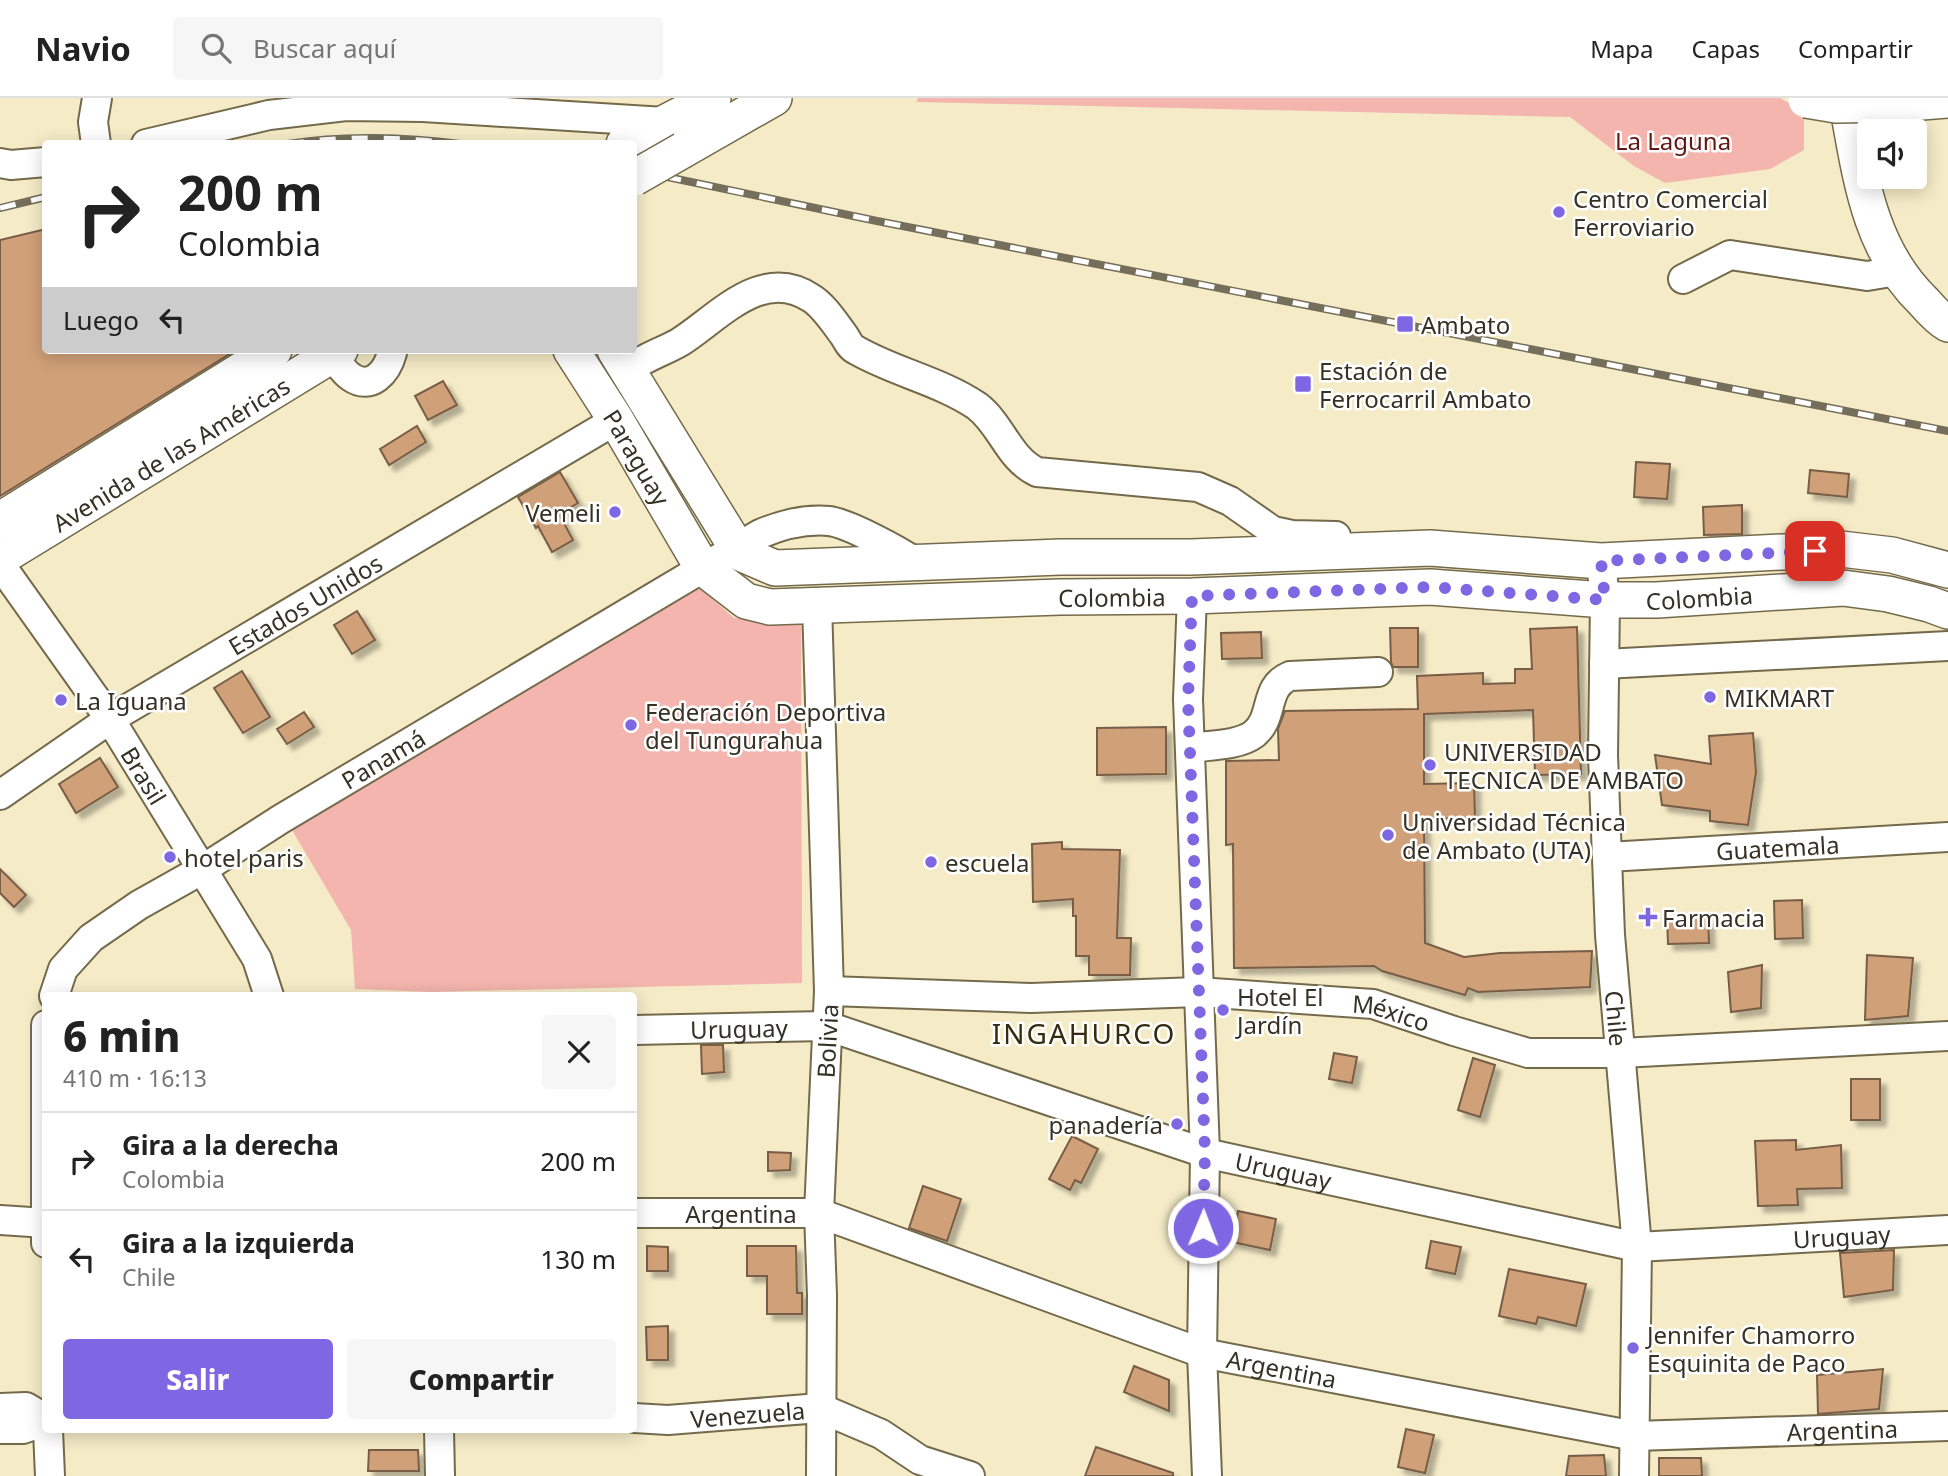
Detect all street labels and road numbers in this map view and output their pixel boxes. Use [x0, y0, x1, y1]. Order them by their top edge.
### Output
street label: Avenida de las Américas [46, 368, 295, 539]
street label: Paraguay [597, 402, 679, 512]
street label: Estados Unidos [222, 546, 388, 662]
street label: Colombia [1646, 577, 1754, 617]
street label: Colombia [1058, 580, 1166, 614]
street label: Panamá [335, 721, 431, 796]
street label: Brasil [114, 740, 175, 810]
street label: Guatemala [1715, 827, 1840, 867]
street label: México [1351, 986, 1434, 1038]
street label: Chile [1598, 989, 1636, 1048]
street label: Bolivia [809, 1003, 845, 1079]
street label: Uruguay [690, 1010, 789, 1045]
street label: Uruguay [1232, 1144, 1335, 1197]
street label: Argentina [685, 1197, 797, 1230]
street label: Uruguay [1792, 1217, 1892, 1255]
street label: Argentina [1224, 1342, 1340, 1395]
street label: Venezuela [689, 1393, 806, 1435]
street label: Argentina [1786, 1411, 1898, 1448]

